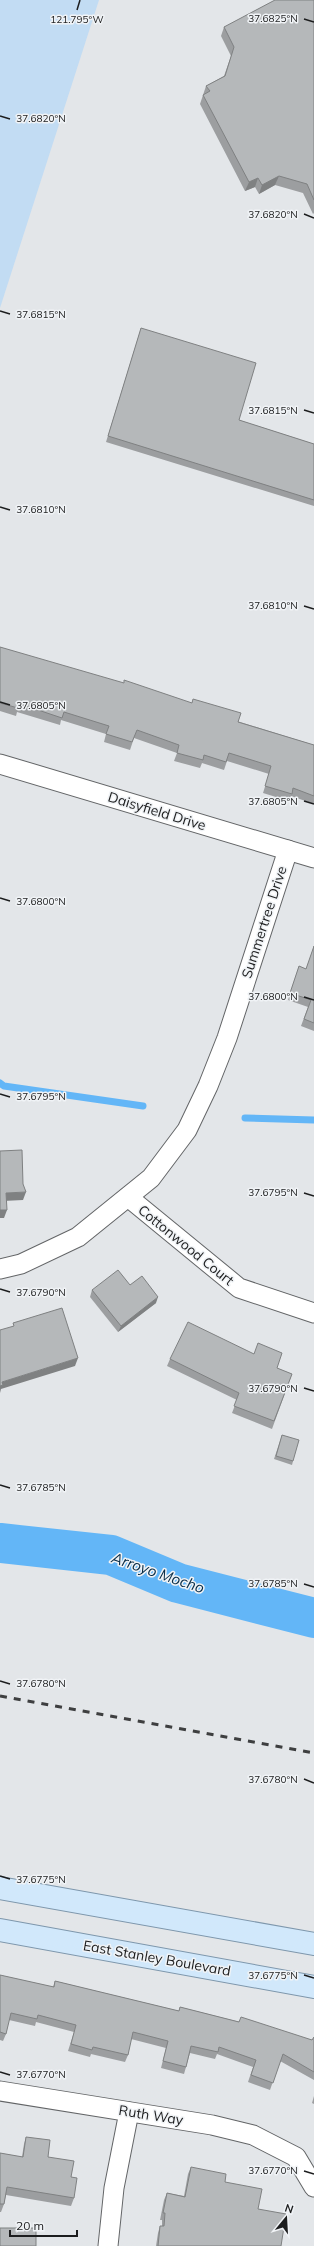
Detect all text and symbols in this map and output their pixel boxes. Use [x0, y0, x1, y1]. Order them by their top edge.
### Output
text: 37.6825°N [248, 12, 298, 25]
text: 121.795°W [50, 13, 104, 26]
text: 37.6820°N [16, 112, 66, 125]
text: 37.6820°N [248, 208, 298, 221]
text: 37.6815°N [16, 308, 66, 321]
text: 37.6815°N [248, 404, 298, 417]
text: 37.6810°N [16, 503, 66, 516]
text: 37.6810°N [248, 599, 298, 612]
text: 37.6805°N [16, 699, 66, 712]
street label: Daisyfield Drive [106, 788, 208, 834]
text: 37.6805°N [248, 795, 298, 808]
street label: Summertree Drive [237, 864, 291, 980]
text: 37.6800°N [16, 895, 66, 908]
text: 37.6800°N [248, 990, 298, 1003]
text: 37.6795°N [16, 1090, 66, 1103]
text: 37.6795°N [248, 1186, 298, 1199]
street label: Cottonwood Court [134, 1201, 238, 1289]
text: 37.6790°N [16, 1286, 66, 1299]
text: 37.6790°N [248, 1382, 298, 1395]
text: 37.6785°N [16, 1481, 66, 1494]
water label: Arroyo Mocho [108, 1547, 207, 1597]
text: 37.6785°N [248, 1577, 298, 1590]
text: 37.6780°N [16, 1677, 66, 1690]
text: 37.6780°N [248, 1773, 298, 1786]
text: 37.6775°N [16, 1873, 66, 1886]
street label: East Stanley Boulevard [82, 1936, 232, 1980]
text: 37.6775°N [248, 1969, 298, 1982]
text: 37.6770°N [16, 2068, 66, 2081]
street label: Ruth Way [117, 2101, 185, 2129]
text: 37.6770°N [248, 2164, 298, 2177]
north arrow [266, 2198, 306, 2238]
text: N [283, 2201, 295, 2216]
scale bar [10, 2212, 77, 2238]
text: 20 m [16, 2218, 44, 2233]

